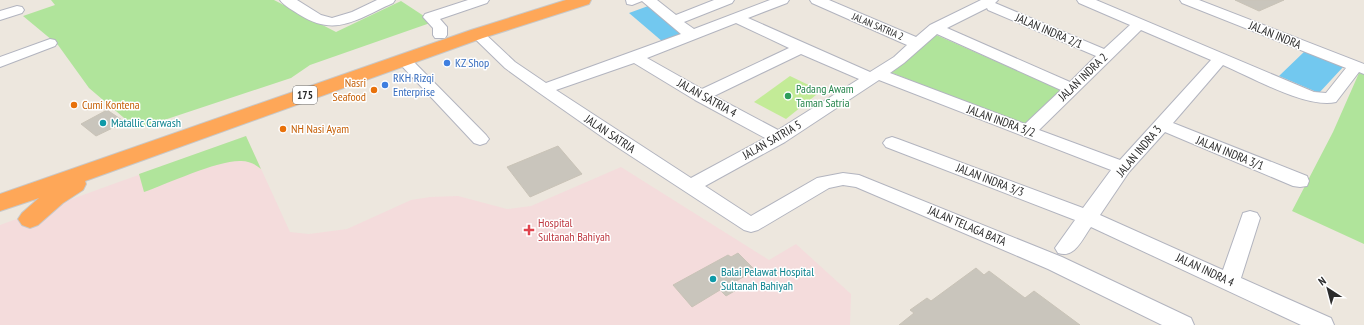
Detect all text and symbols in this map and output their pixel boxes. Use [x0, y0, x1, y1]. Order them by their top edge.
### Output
street label: JALAN SATRIA 2 [849, 9, 906, 43]
street label: JALAN INDRA 2/1 [1012, 9, 1085, 51]
street label: JALAN INDRA [1246, 17, 1304, 52]
street label: JALAN INDRA 2 [1054, 50, 1110, 104]
place label: KZ Shop [455, 55, 489, 70]
marker: KZ Shop [442, 58, 452, 68]
place label: RKH Rizqi Enterprise [393, 70, 435, 99]
place label: Nasri Seafood [333, 75, 366, 104]
street label: JALAN SATRIA 4 [674, 75, 740, 120]
marker: RKH Rizqi Enterprise [380, 80, 390, 90]
place label: Padang Awam Taman Satria [796, 81, 854, 110]
marker: Nasri Seafood [369, 85, 379, 95]
road number: 175 [293, 86, 317, 104]
marker: Padang Awam Taman Satria [783, 91, 793, 101]
place label: Cumi Kontena [82, 97, 140, 112]
marker: Cumi Kontena [69, 100, 79, 110]
street label: JALAN INDRA 3/2 [964, 101, 1037, 140]
street label: JALAN SATRIA [581, 111, 639, 156]
place label: Matallic Carwash [111, 115, 181, 130]
street label: JALAN SATRIA 5 [739, 117, 804, 163]
marker: Matallic Carwash [98, 118, 108, 128]
place label: NH Nasi Ayam [291, 121, 349, 136]
street label: JALAN INDRA 3 [1112, 122, 1164, 180]
marker: NH Nasi Ayam [278, 124, 288, 134]
street label: JALAN INDRA 3/1 [1193, 132, 1266, 173]
street label: JALAN INDRA 3/3 [953, 159, 1026, 199]
street label: JALAN TELAGA BATA [925, 202, 1009, 249]
place label: Hospital Sultanah Bahiyah [538, 215, 610, 244]
marker: Hospital Sultanah Bahiyah [523, 224, 535, 236]
street label: JALAN INDRA 4 [1173, 249, 1237, 290]
place label: Balai Pelawat Hospital Sultanah Bahiyah [721, 264, 814, 293]
north arrow [1308, 269, 1348, 309]
text: N [1316, 273, 1329, 288]
marker: Balai Pelawat Hospital Sultanah Bahiyah [708, 274, 718, 284]

